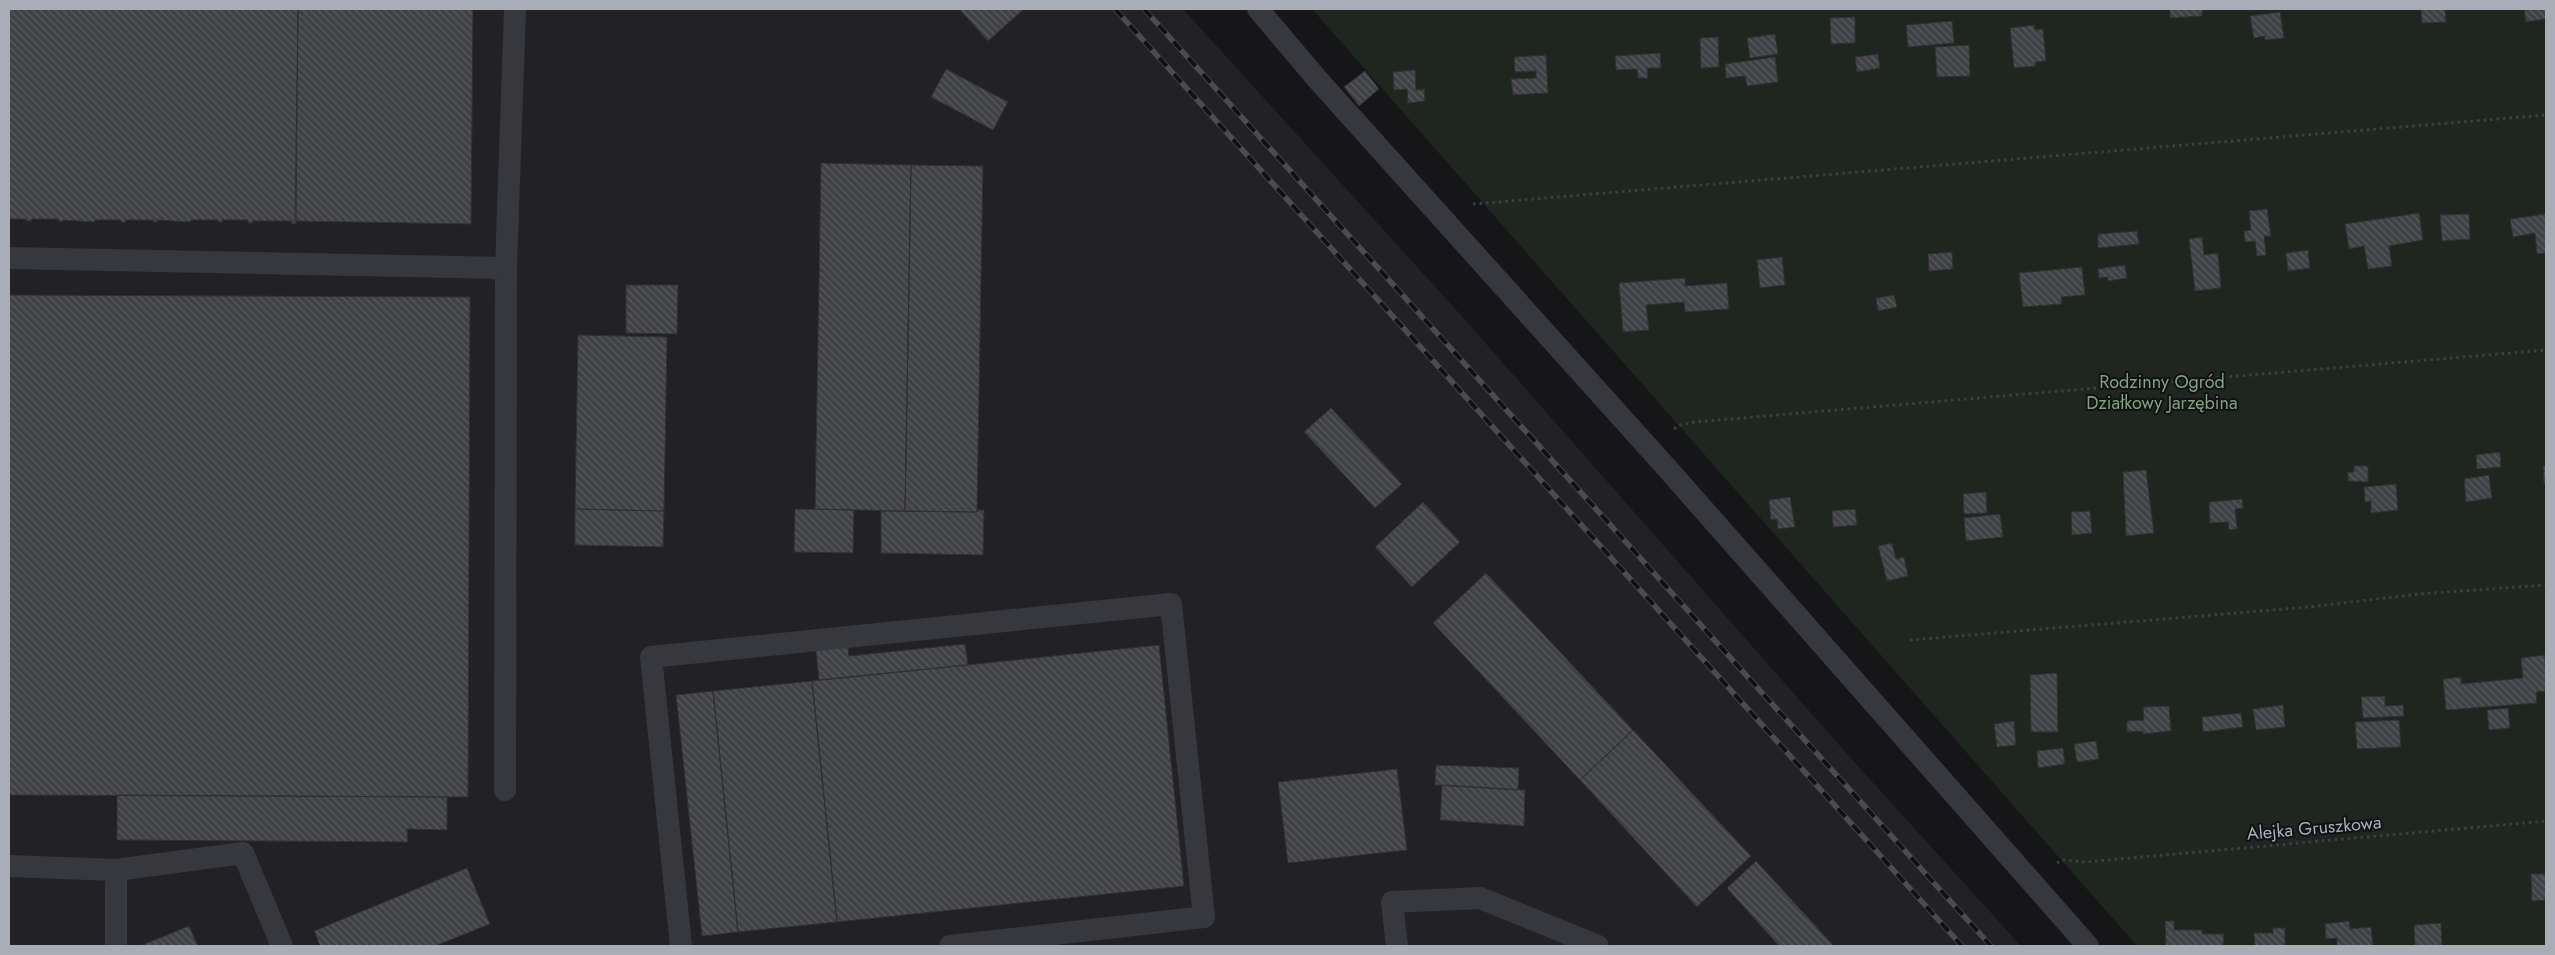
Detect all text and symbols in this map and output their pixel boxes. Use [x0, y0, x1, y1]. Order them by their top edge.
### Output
park label: Rodzinny Ogród Działkowy Jarzębina [2086, 369, 2238, 416]
street label: Alejka Gruszkowa [2246, 809, 2382, 847]

